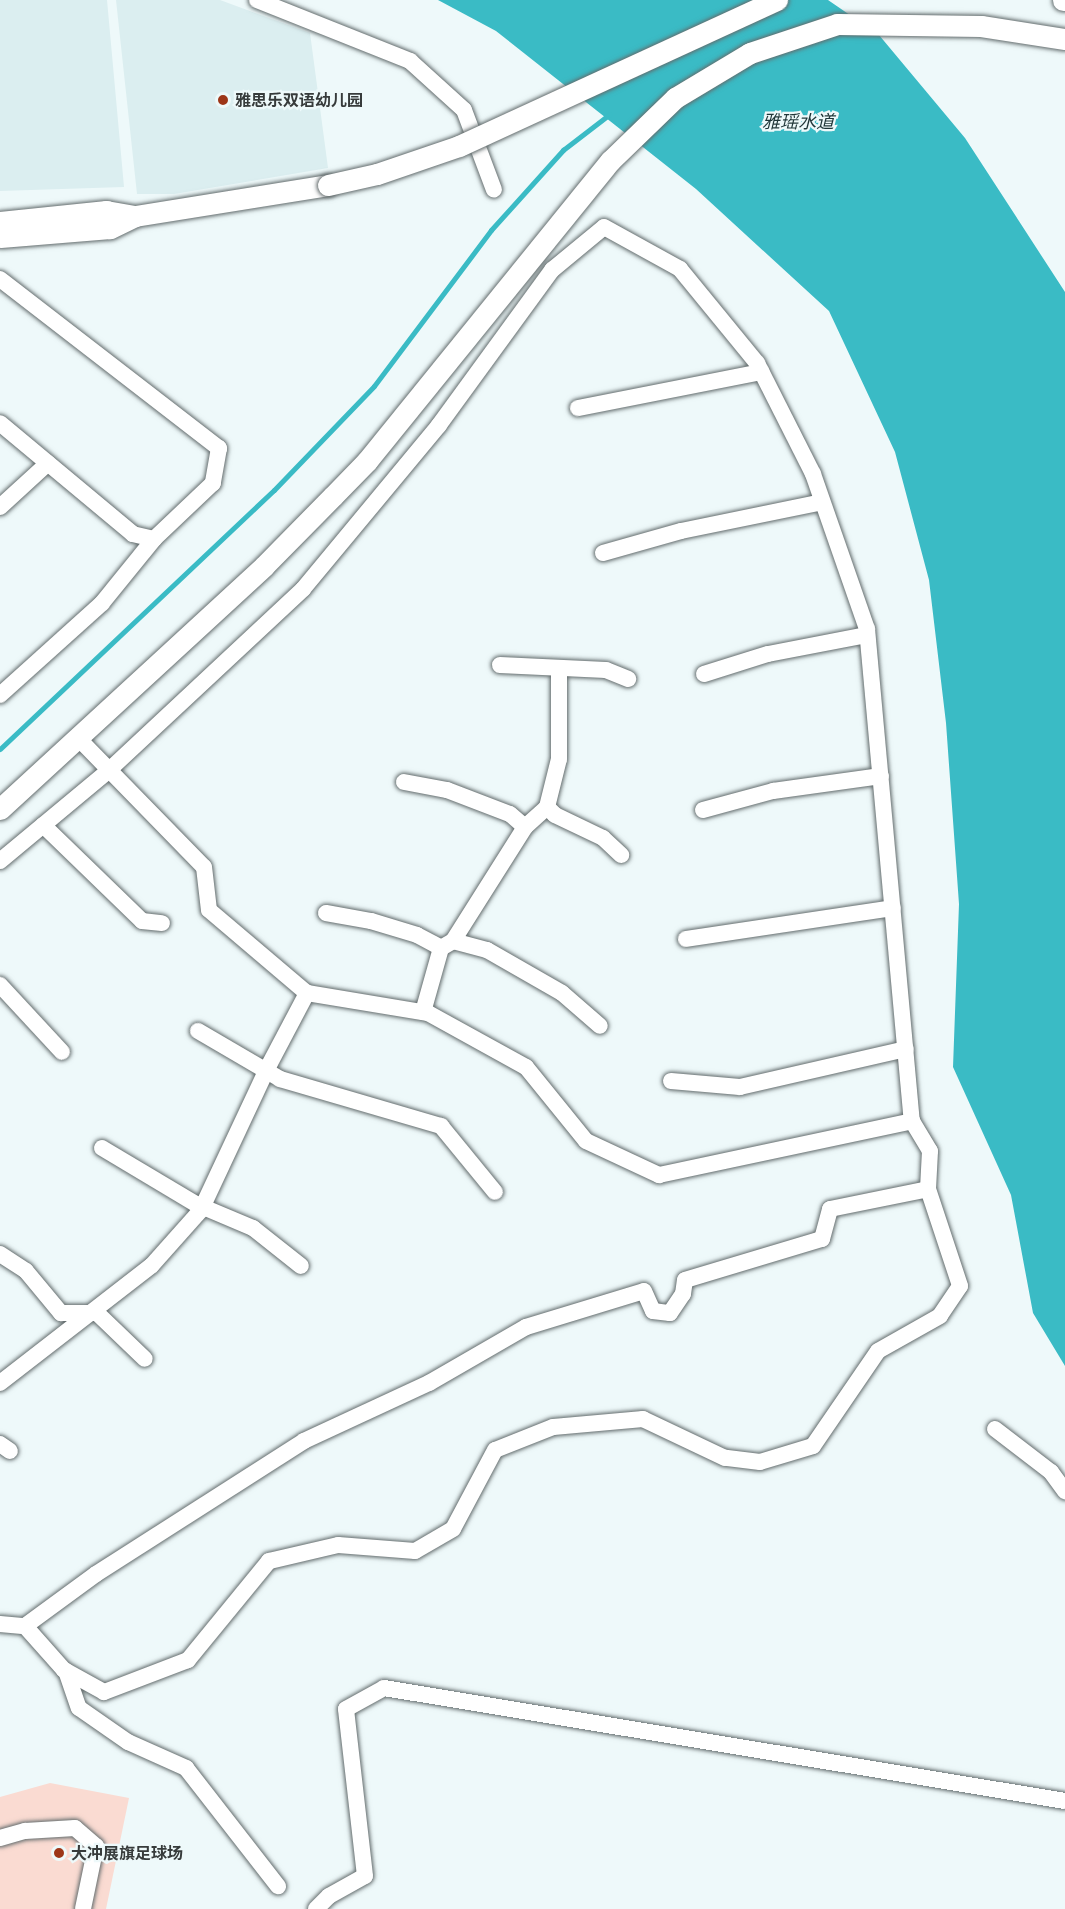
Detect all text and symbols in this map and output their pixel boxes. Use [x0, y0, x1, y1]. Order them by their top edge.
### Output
place label: 雅思乐双语幼儿园 [235, 90, 363, 110]
marker: 雅思乐双语幼儿园 [216, 93, 230, 107]
water label: 雅瑶水道 [762, 111, 834, 133]
place label: 大冲展旗足球场 [71, 1843, 183, 1863]
marker: 大冲展旗足球场 [52, 1846, 66, 1860]

